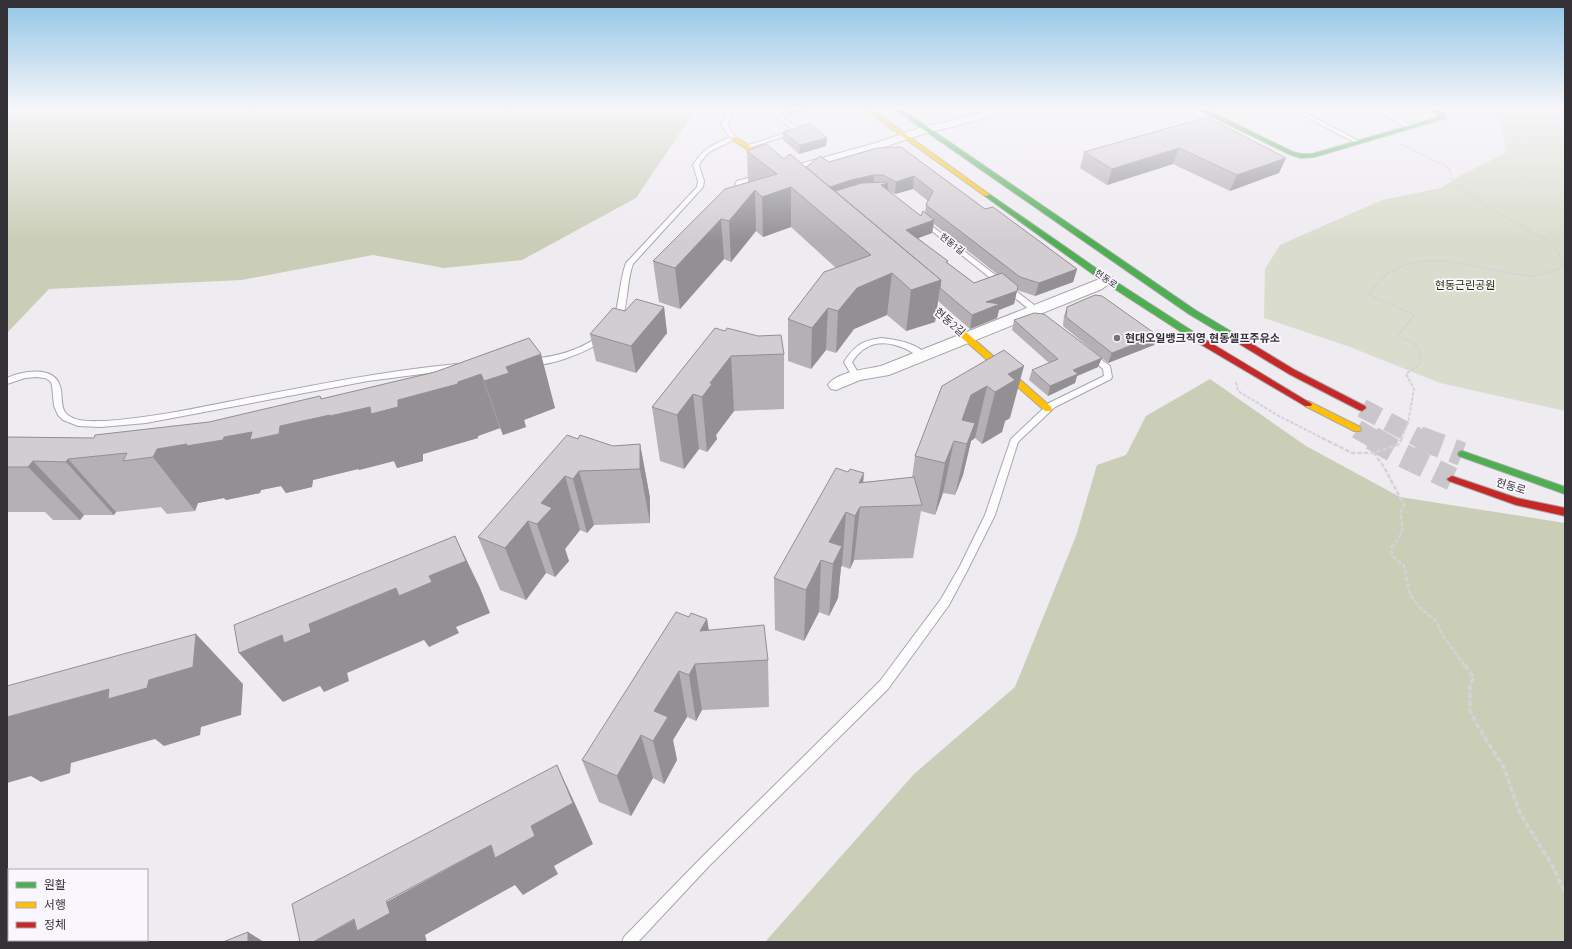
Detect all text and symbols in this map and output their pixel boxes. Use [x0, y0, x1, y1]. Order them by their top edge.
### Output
street label: 현동1길 [938, 231, 967, 257]
street label: 현동로 [1093, 267, 1120, 290]
park label: 현동근린공원 [1435, 278, 1495, 292]
street label: 현동2길 [932, 305, 968, 339]
place label: 현대오일뱅크직영 현동셀프주유소 [1125, 331, 1280, 345]
marker: 현대오일뱅크직영 현동셀프주유소 [1112, 333, 1122, 343]
street label: 현동로 [1494, 475, 1528, 497]
legend [8, 869, 148, 941]
text: 원활 [44, 877, 66, 892]
text: 서행 [44, 897, 66, 912]
text: 정체 [44, 917, 66, 932]

